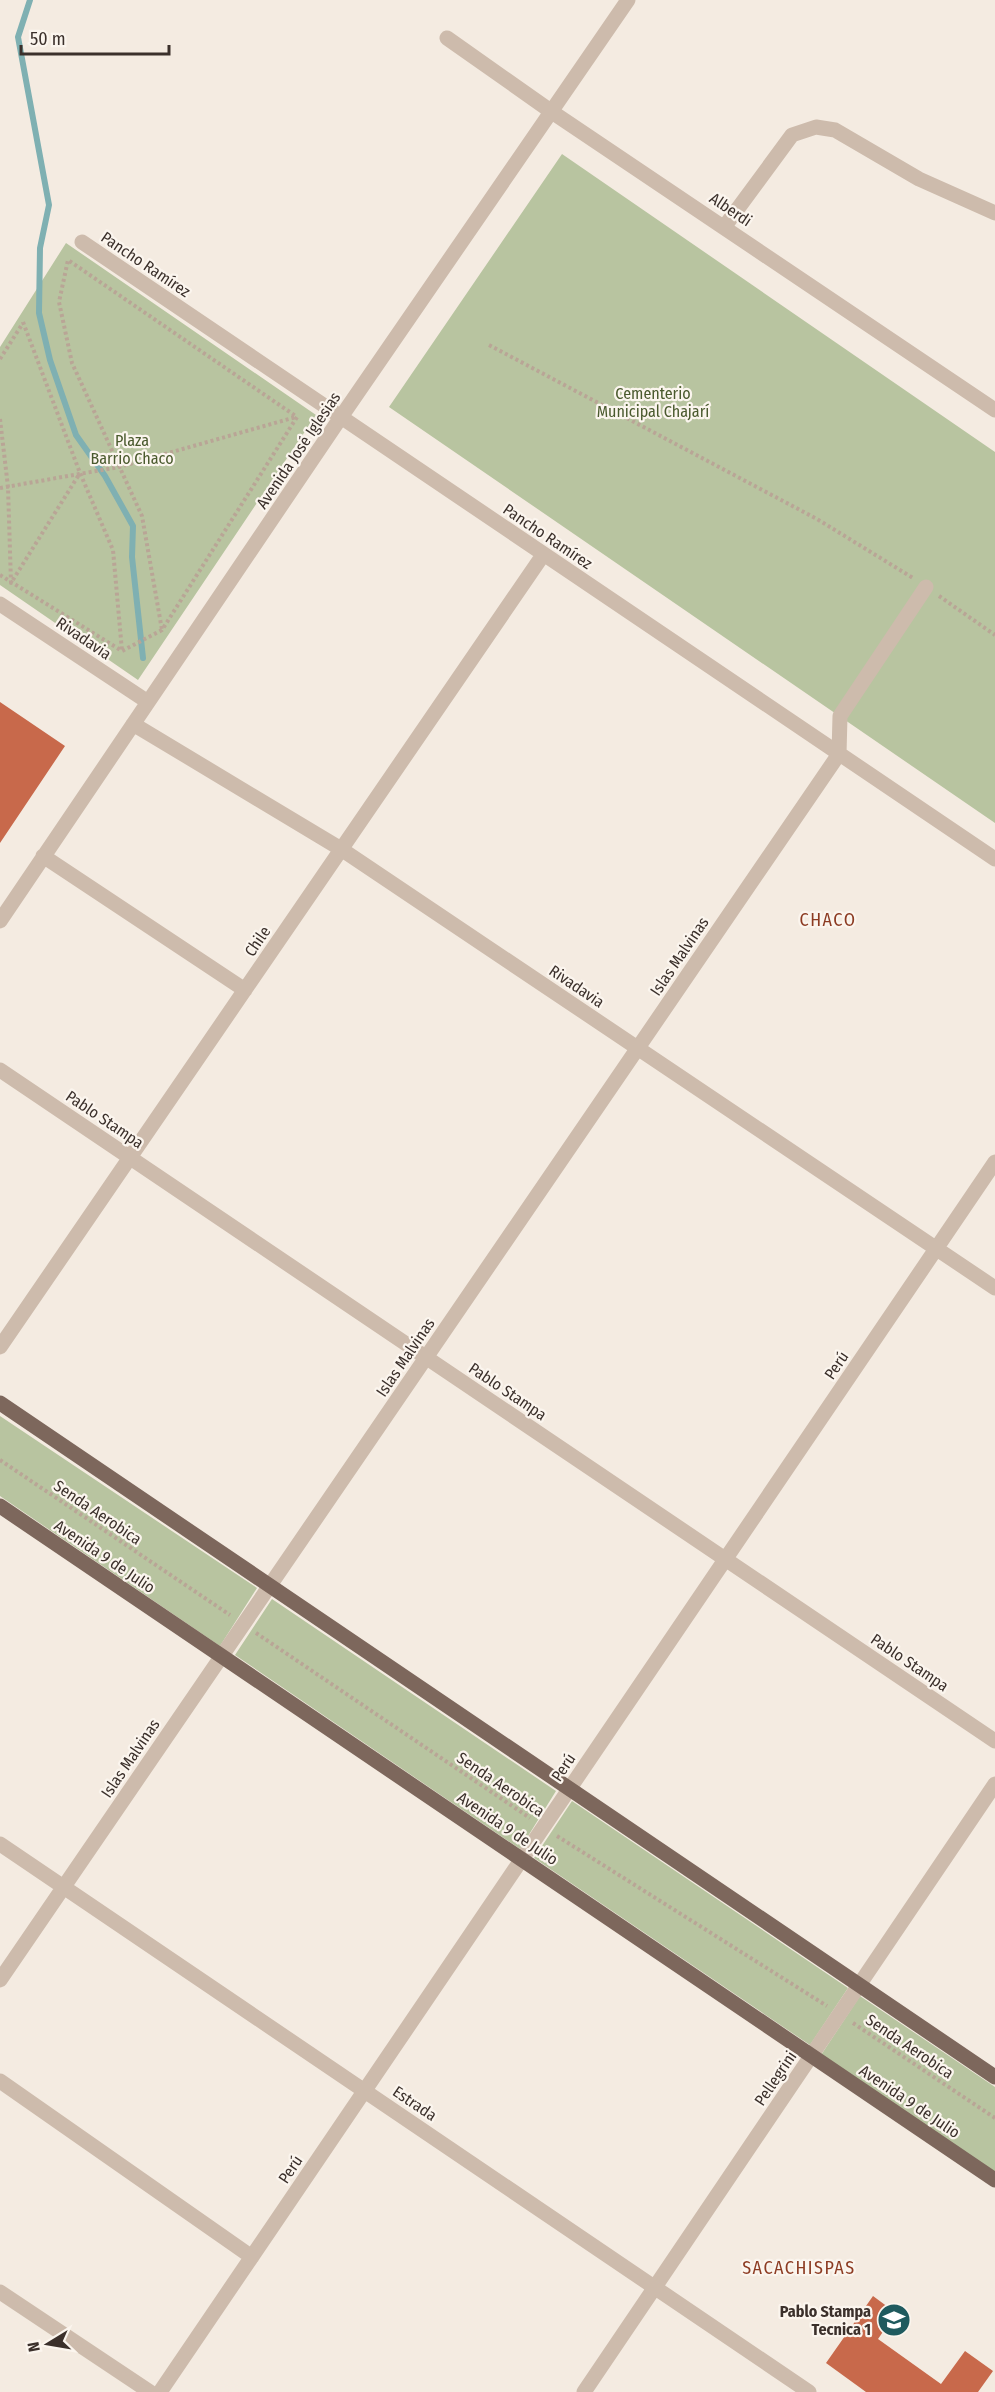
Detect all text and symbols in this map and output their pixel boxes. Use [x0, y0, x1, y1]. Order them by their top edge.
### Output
scale bar [21, 18, 170, 56]
text: 50 m [30, 28, 66, 50]
street label: Alberdi [706, 188, 755, 230]
street label: Pancho Ramírez [98, 228, 194, 301]
park label: Cementerio Municipal Chajarí [597, 384, 709, 421]
street label: Avenida José Iglesias [252, 388, 345, 512]
park label: Plaza Barrio Chaco [90, 431, 174, 468]
street label: Pancho Ramírez [500, 500, 596, 573]
street label: Rivadavia [52, 613, 115, 664]
district label: CHACO [800, 909, 856, 931]
street label: Islas Malvinas [646, 913, 713, 999]
street label: Chile [240, 922, 274, 960]
street label: Rivadavia [545, 961, 608, 1012]
street label: Pablo Stampa [62, 1086, 147, 1152]
street label: Islas Malvinas [372, 1314, 439, 1400]
street label: Perú [820, 1348, 853, 1383]
street label: Pablo Stampa [465, 1358, 550, 1424]
street label: Senda Aerobica [50, 1476, 145, 1549]
street label: Avenida 9 de Julio [51, 1516, 159, 1597]
street label: Pablo Stampa [867, 1629, 952, 1695]
street label: Islas Malvinas [97, 1715, 164, 1801]
street label: Senda Aerobica [453, 1748, 548, 1821]
street label: Perú [547, 1750, 580, 1785]
street label: Avenida 9 de Julio [454, 1788, 562, 1869]
street label: Senda Aerobica [862, 2010, 957, 2083]
street label: Pellegrini [750, 2047, 801, 2109]
street label: Avenida 9 de Julio [856, 2061, 964, 2142]
street label: Estrada [389, 2082, 440, 2125]
street label: Perú [274, 2152, 307, 2187]
district label: SACACHISPAS [742, 2257, 856, 2279]
place label: Pablo Stampa Tecnica 1 [780, 2302, 871, 2339]
school or university icon: Pablo Stampa Tecnica 1 [876, 2302, 912, 2338]
north arrow [18, 2314, 78, 2374]
text: N [24, 2340, 44, 2353]

